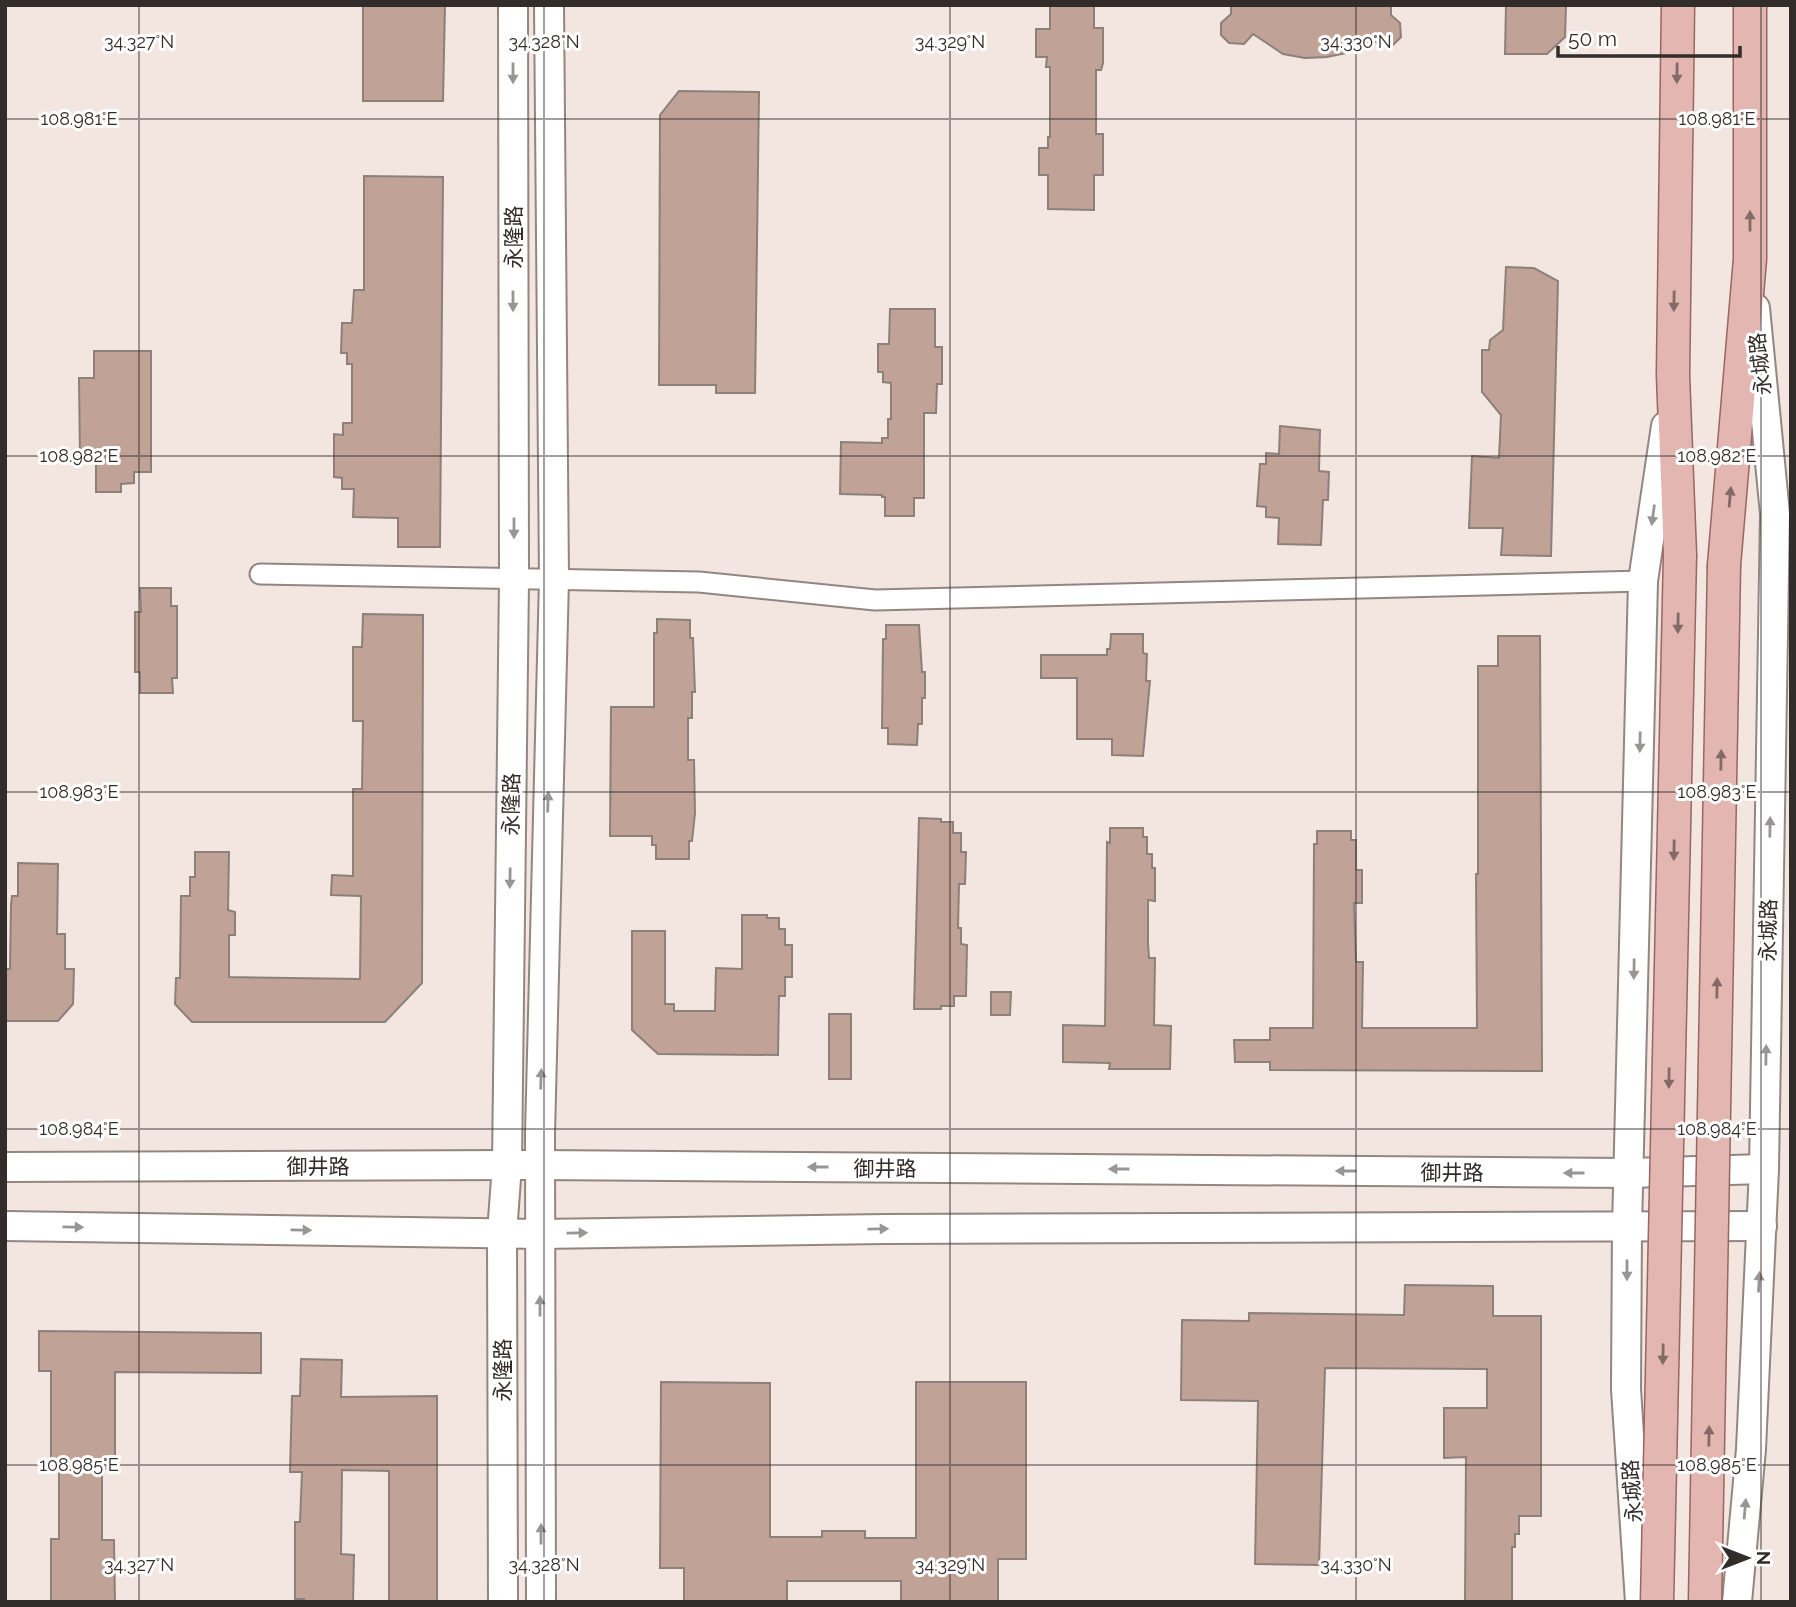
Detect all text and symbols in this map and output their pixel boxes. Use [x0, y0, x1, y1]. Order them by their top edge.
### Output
scale bar [1558, 14, 1740, 58]
text: 50 m [1568, 26, 1617, 51]
text: 34.327°N [104, 31, 174, 52]
text: 34.328°N [508, 31, 580, 52]
text: 34.329°N [915, 31, 985, 52]
text: 34.330°N [1320, 31, 1392, 52]
one-way arrow [507, 63, 519, 85]
one-way arrow [1671, 63, 1683, 85]
text: 108.981°E [40, 108, 118, 129]
text: 108.981°E [1678, 108, 1756, 129]
street label: 永隆路 [501, 206, 526, 269]
one-way arrow [1744, 210, 1756, 232]
one-way arrow [507, 290, 519, 312]
one-way arrow [1669, 290, 1680, 312]
street label: 永城路 [1744, 331, 1776, 397]
text: 108.982°E [40, 445, 118, 466]
text: 108.982°E [1678, 445, 1756, 466]
one-way arrow [1725, 486, 1736, 508]
one-way arrow [1647, 504, 1658, 526]
one-way arrow [508, 518, 520, 540]
one-way arrow [1673, 612, 1684, 634]
one-way arrow [1634, 731, 1645, 753]
one-way arrow [1715, 749, 1727, 771]
street label: 永隆路 [498, 772, 524, 836]
text: 108.983°E [40, 781, 119, 802]
text: 108.983°E [1678, 781, 1757, 802]
one-way arrow [543, 791, 554, 813]
one-way arrow [1764, 816, 1776, 838]
one-way arrow [1668, 840, 1679, 862]
one-way arrow [504, 868, 516, 890]
street label: 永城路 [1755, 898, 1781, 962]
one-way arrow [1628, 958, 1640, 980]
one-way arrow [1711, 976, 1723, 998]
one-way arrow [1760, 1044, 1772, 1066]
one-way arrow [535, 1067, 547, 1089]
one-way arrow [1663, 1067, 1674, 1089]
text: 108.984°E [39, 1118, 119, 1139]
text: 108.984°E [1677, 1118, 1757, 1139]
street label: 御井路 [287, 1154, 350, 1179]
street label: 御井路 [854, 1156, 917, 1181]
street label: 御井路 [1421, 1160, 1484, 1185]
one-way arrow [806, 1161, 828, 1173]
one-way arrow [1107, 1163, 1129, 1175]
one-way arrow [1335, 1165, 1357, 1177]
one-way arrow [1562, 1167, 1584, 1179]
one-way arrow [63, 1221, 85, 1233]
one-way arrow [868, 1223, 890, 1235]
one-way arrow [290, 1224, 312, 1236]
one-way arrow [567, 1227, 589, 1239]
one-way arrow [1621, 1259, 1632, 1281]
one-way arrow [1754, 1271, 1765, 1293]
one-way arrow [534, 1295, 546, 1317]
street label: 永隆路 [490, 1339, 515, 1402]
one-way arrow [1657, 1343, 1668, 1365]
one-way arrow [1703, 1424, 1714, 1446]
text: 108.985°E [39, 1454, 119, 1475]
text: 108.985°E [1677, 1454, 1757, 1475]
street label: 永城路 [1617, 1459, 1647, 1523]
one-way arrow [1740, 1498, 1751, 1520]
one-way arrow [535, 1522, 547, 1544]
north arrow [1712, 1523, 1782, 1593]
text: N [1753, 1551, 1775, 1565]
text: 34.327°N [104, 1554, 174, 1575]
text: 34.328°N [508, 1554, 580, 1575]
text: 34.329°N [915, 1554, 985, 1575]
text: 34.330°N [1320, 1554, 1392, 1575]

